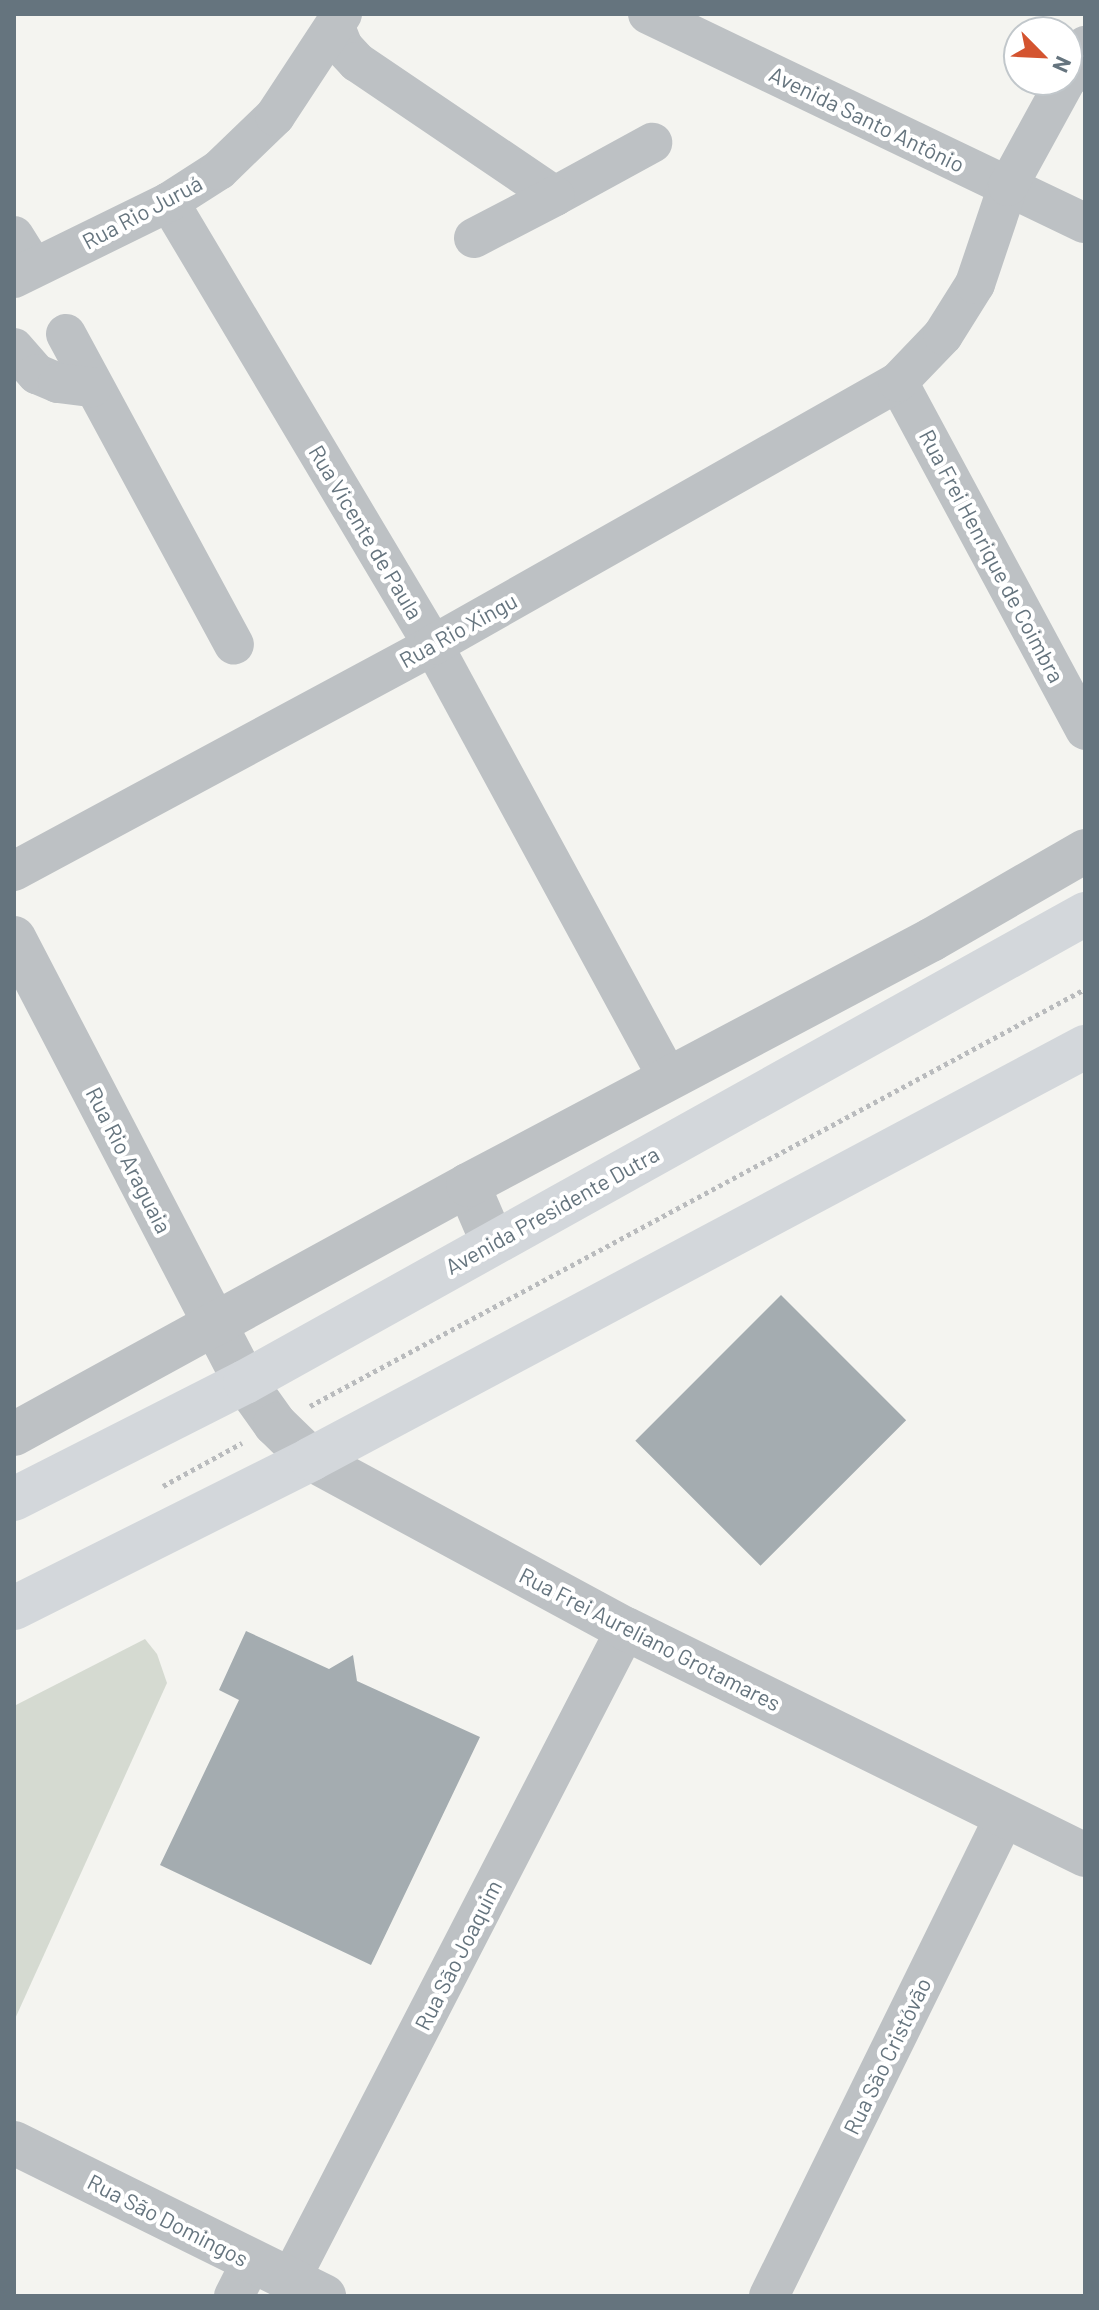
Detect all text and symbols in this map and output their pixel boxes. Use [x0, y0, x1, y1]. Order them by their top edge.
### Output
north arrow [1003, 16, 1083, 96]
text: N [1048, 53, 1078, 77]
street label: Avenida Santo Antônio [765, 60, 969, 178]
street label: Rua Rio Juruá [78, 169, 206, 255]
street label: Rua Frei Henrique de Coimbra [914, 425, 1070, 687]
street label: Rua Vicente de Paula [304, 440, 428, 624]
street label: Rua Rio Xingu [395, 587, 521, 673]
street label: Rua Rio Araguaia [81, 1082, 177, 1238]
street label: Avenida Presidente Dutra [441, 1140, 663, 1280]
street label: Rua Frei Aureliano Grotamares [515, 1562, 785, 1716]
street label: Rua São Joaquim [409, 1876, 507, 2034]
street label: Rua São Cristóvão [838, 1973, 936, 2139]
street label: Rua São Domingos [83, 2168, 253, 2272]

